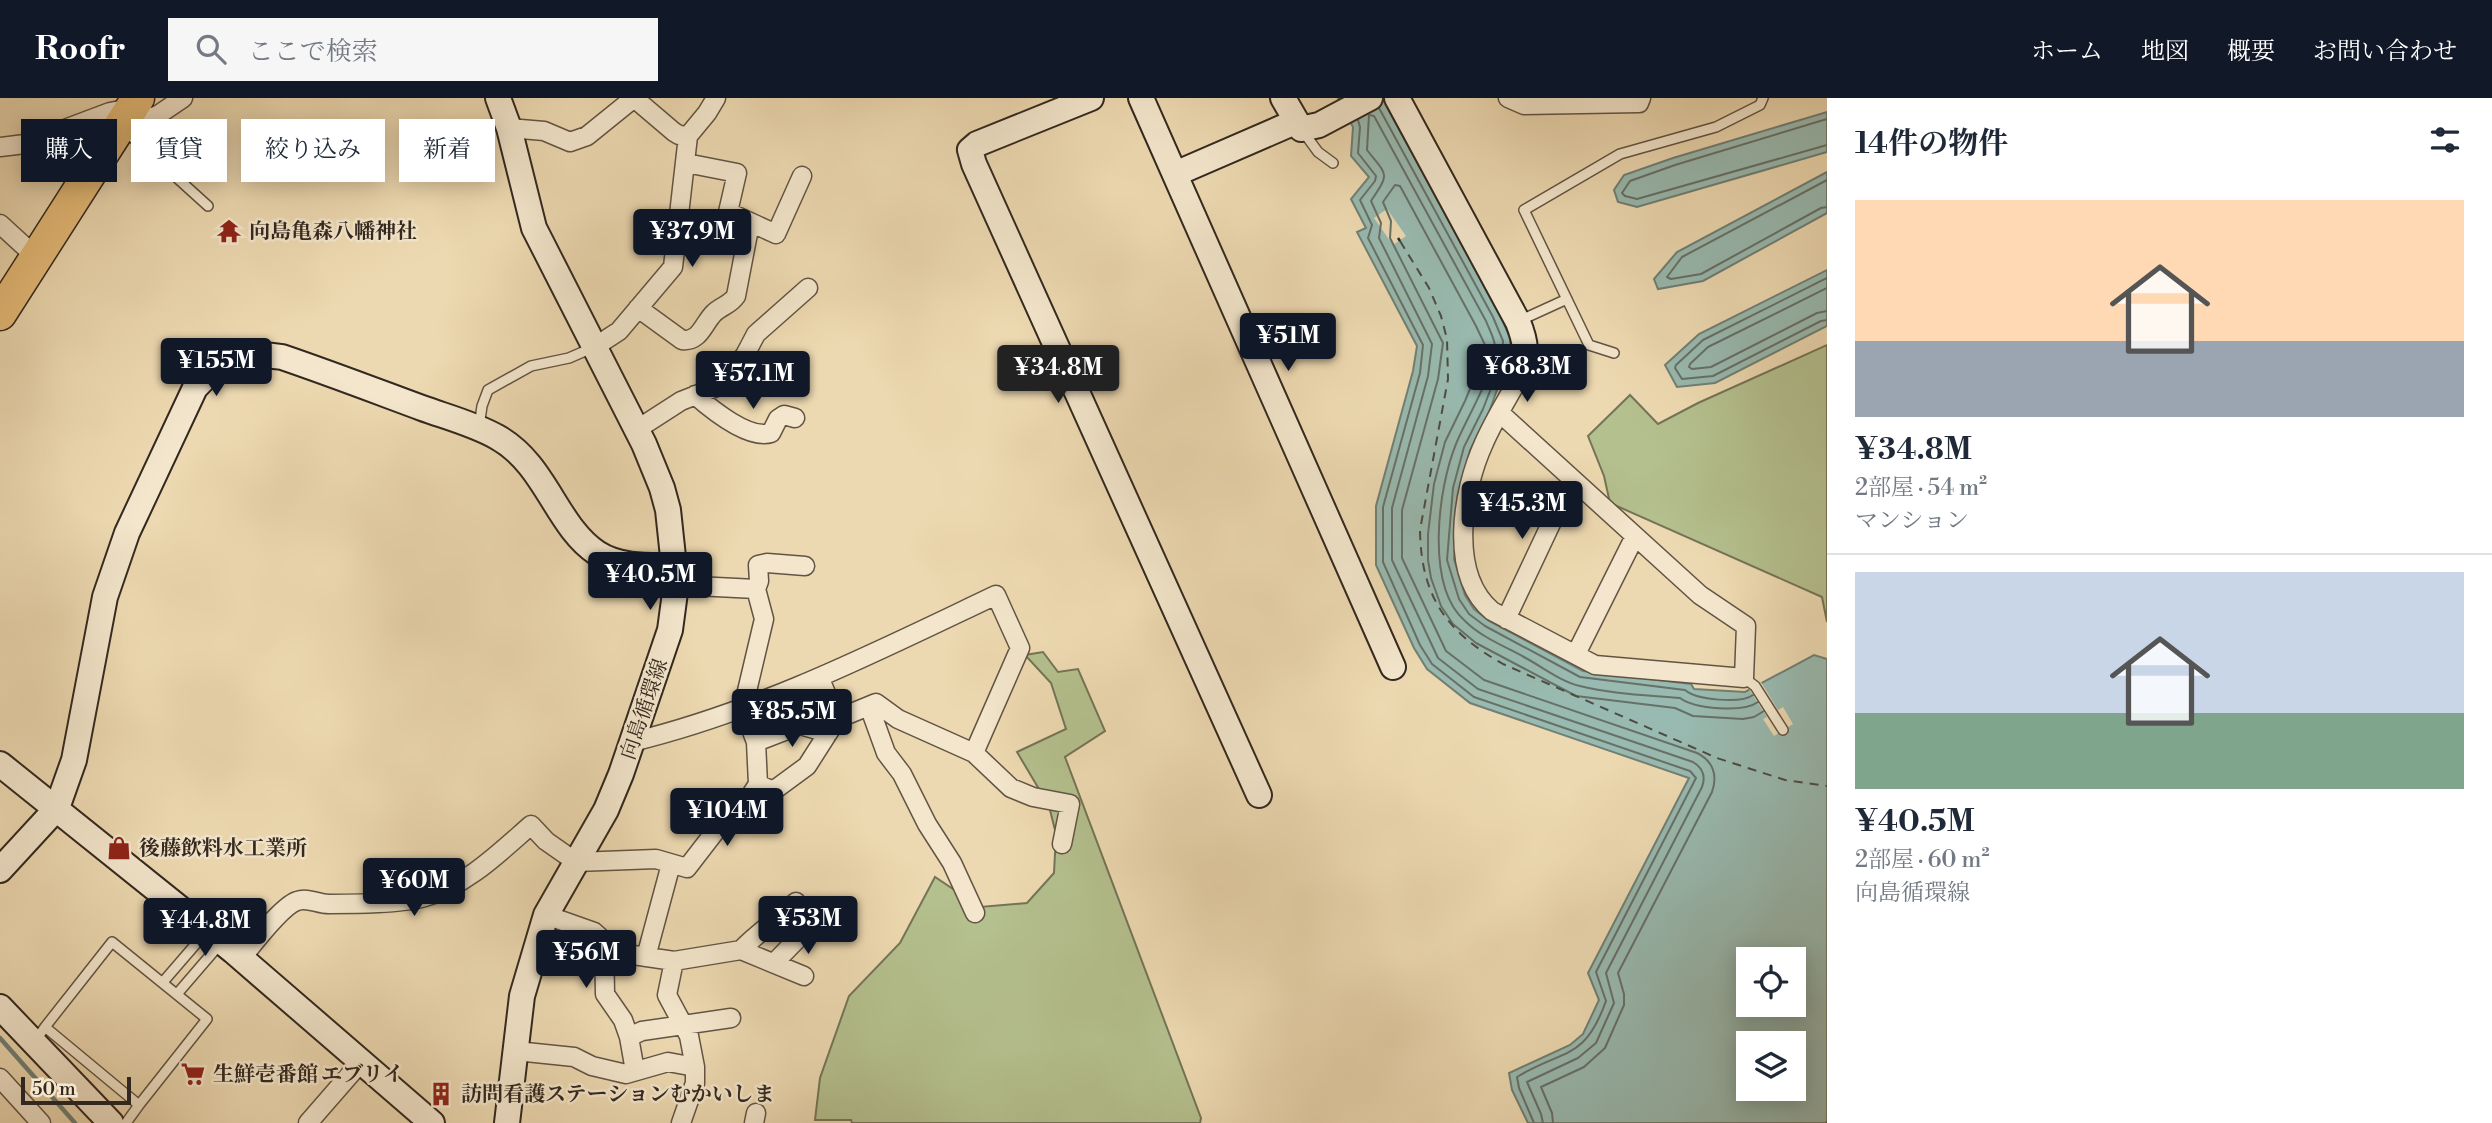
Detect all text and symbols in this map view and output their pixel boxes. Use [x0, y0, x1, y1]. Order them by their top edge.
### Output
search box [168, 18, 658, 81]
text: Roofr [35, 29, 126, 70]
icon: search [192, 30, 230, 68]
text: ここで検索 [248, 36, 378, 68]
text: ホーム [2031, 37, 2103, 67]
text: 地図 [2141, 37, 2189, 67]
text: 概要 [2227, 37, 2275, 67]
text: お問い合わせ [2313, 37, 2457, 67]
chip: 購入 [21, 119, 117, 182]
chip: 賃貸 [131, 119, 227, 182]
chip: 絞り込み [241, 119, 385, 182]
chip: 新着 [399, 119, 495, 182]
icon: filters [2426, 121, 2464, 159]
text: 14件の物件 [1855, 125, 2008, 163]
pin: ¥37.9M [635, 209, 749, 269]
temple icon: 向島亀森八幡神社 [215, 217, 243, 245]
text: ¥37.9M [649, 218, 735, 246]
place label: 向島亀森八幡神社 [249, 219, 417, 245]
icon: home [2097, 246, 2223, 372]
pin: ¥51M [1247, 314, 1329, 373]
text: ¥51M [1256, 322, 1320, 350]
pin: ¥155M [167, 338, 265, 398]
pin: ¥68.3M [1470, 344, 1584, 404]
pin: ¥34.8M [1001, 345, 1115, 405]
text: ¥155M [177, 347, 255, 375]
pin: ¥57.1M [696, 352, 810, 411]
text: ¥68.3M [1483, 353, 1571, 381]
text: ¥34.8M [1013, 354, 1103, 382]
text: ¥57.1M [712, 360, 794, 388]
text: ¥34.8M [1855, 431, 1972, 469]
text: 2部屋 · 54 m² [1855, 474, 1987, 502]
pin: ¥45.3M [1465, 482, 1579, 541]
text: ¥45.3M [1478, 490, 1566, 518]
text: マンション [1855, 507, 1969, 535]
pin: ¥40.5M [593, 552, 707, 612]
text: ¥40.5M [604, 561, 696, 589]
icon: home [2097, 618, 2223, 744]
street label: 向島循環線 [616, 655, 674, 763]
pin: ¥85.5M [735, 690, 849, 749]
text: ¥85.5M [748, 698, 836, 726]
pin: ¥104M [678, 788, 776, 848]
text: ¥104M [686, 797, 768, 825]
text: ¥40.5M [1855, 803, 1975, 841]
shop icon: 後藤飲料水工業所 [105, 834, 133, 862]
place label: 後藤飲料水工業所 [139, 836, 307, 862]
text: 2部屋 · 60 m² [1855, 846, 1990, 874]
pin: ¥60M [373, 858, 455, 918]
text: ¥60M [379, 867, 449, 895]
text: 向島循環線 [1855, 879, 1970, 907]
pin: ¥53M [767, 896, 849, 956]
pin: ¥44.8M [148, 898, 262, 958]
text: ¥53M [774, 905, 842, 933]
text: ¥44.8M [159, 907, 251, 935]
pin: ¥56M [545, 930, 627, 990]
text: ¥56M [552, 939, 620, 967]
map controls [1736, 947, 1806, 1101]
button: locate [1736, 947, 1806, 1017]
button: layers [1736, 1031, 1806, 1101]
supermarket icon: 生鮮壱番館 エブリイ [179, 1060, 207, 1088]
place label: 生鮮壱番館 エブリイ [213, 1062, 404, 1088]
scale bar [21, 1074, 131, 1106]
text: 50 m [32, 1077, 76, 1101]
building icon: 訪問看護ステーションむかいしま [427, 1080, 455, 1108]
place label: 訪問看護ステーションむかいしま [461, 1082, 775, 1108]

